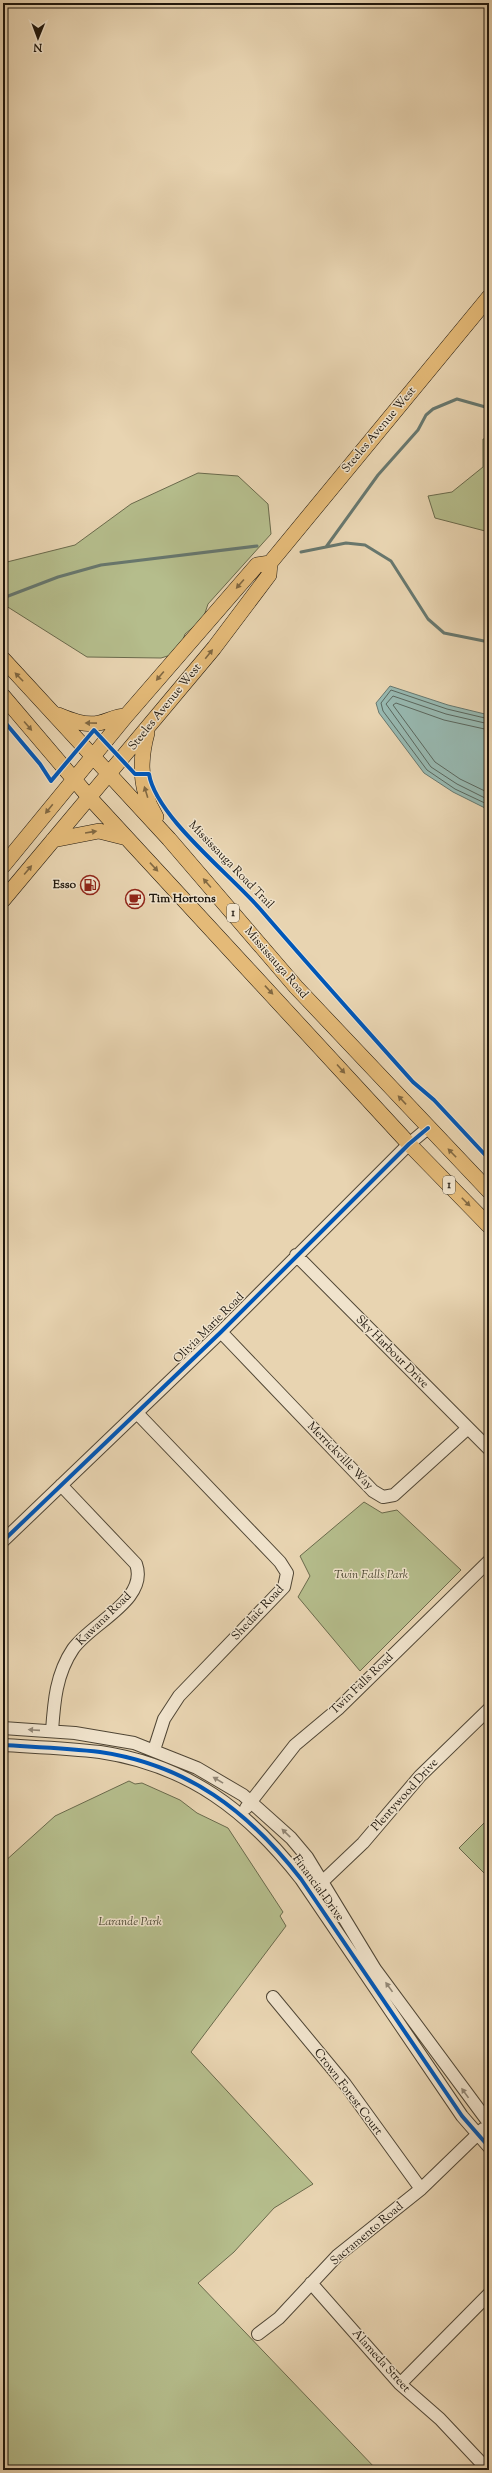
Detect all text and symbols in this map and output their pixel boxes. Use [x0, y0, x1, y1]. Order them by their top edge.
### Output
north arrow [18, 18, 58, 58]
text: N [33, 39, 43, 55]
street label: Steeles Avenue West [337, 383, 421, 477]
one-way arrow [236, 579, 245, 589]
one-way arrow [205, 648, 214, 659]
street label: Steeles Avenue West [124, 659, 206, 755]
one-way arrow [156, 671, 165, 682]
one-way arrow [15, 672, 24, 681]
one-way arrow [24, 720, 33, 731]
one-way arrow [84, 720, 97, 726]
one-way arrow [143, 785, 149, 797]
one-way arrow [45, 804, 53, 815]
street label: Mississauga Road Trail [184, 817, 278, 914]
one-way arrow [85, 829, 97, 835]
one-way arrow [149, 862, 159, 872]
one-way arrow [24, 865, 33, 875]
fuel station icon: Esso [79, 874, 101, 896]
place label: Esso [52, 876, 76, 894]
one-way arrow [203, 877, 212, 888]
cafe icon: Tim Hortons [124, 888, 146, 910]
place label: Tim Hortons [148, 890, 216, 908]
road number: 1 [227, 904, 239, 922]
street label: Mississauga Road [240, 923, 312, 1003]
one-way arrow [264, 985, 274, 995]
one-way arrow [336, 1064, 346, 1074]
one-way arrow [397, 1095, 406, 1105]
one-way arrow [447, 1148, 457, 1158]
road number: 1 [443, 1176, 455, 1194]
one-way arrow [461, 1197, 471, 1207]
street label: Olivia Marie Road [169, 1288, 249, 1368]
street label: Sky Harbour Drive [351, 1311, 433, 1393]
street label: Merrickville Way [303, 1418, 377, 1494]
park label: Twin Falls Park [334, 1566, 409, 1584]
street label: Shedaic Road [227, 1581, 289, 1645]
street label: Kawana Road [72, 1588, 136, 1650]
street label: Twin Falls Road [326, 1649, 398, 1719]
one-way arrow [28, 1727, 40, 1734]
street label: Plentywood Drive [367, 1754, 443, 1835]
one-way arrow [212, 1777, 224, 1784]
one-way arrow [281, 1828, 291, 1838]
street label: Financial Drive [288, 1851, 349, 1925]
park label: Larande Park [98, 1913, 162, 1931]
one-way arrow [385, 1982, 393, 1993]
street label: Crown Forest Court [309, 2045, 387, 2139]
one-way arrow [461, 2087, 469, 2098]
street label: Sacramento Road [327, 2198, 408, 2270]
street label: Alameda Street [348, 2325, 414, 2397]

